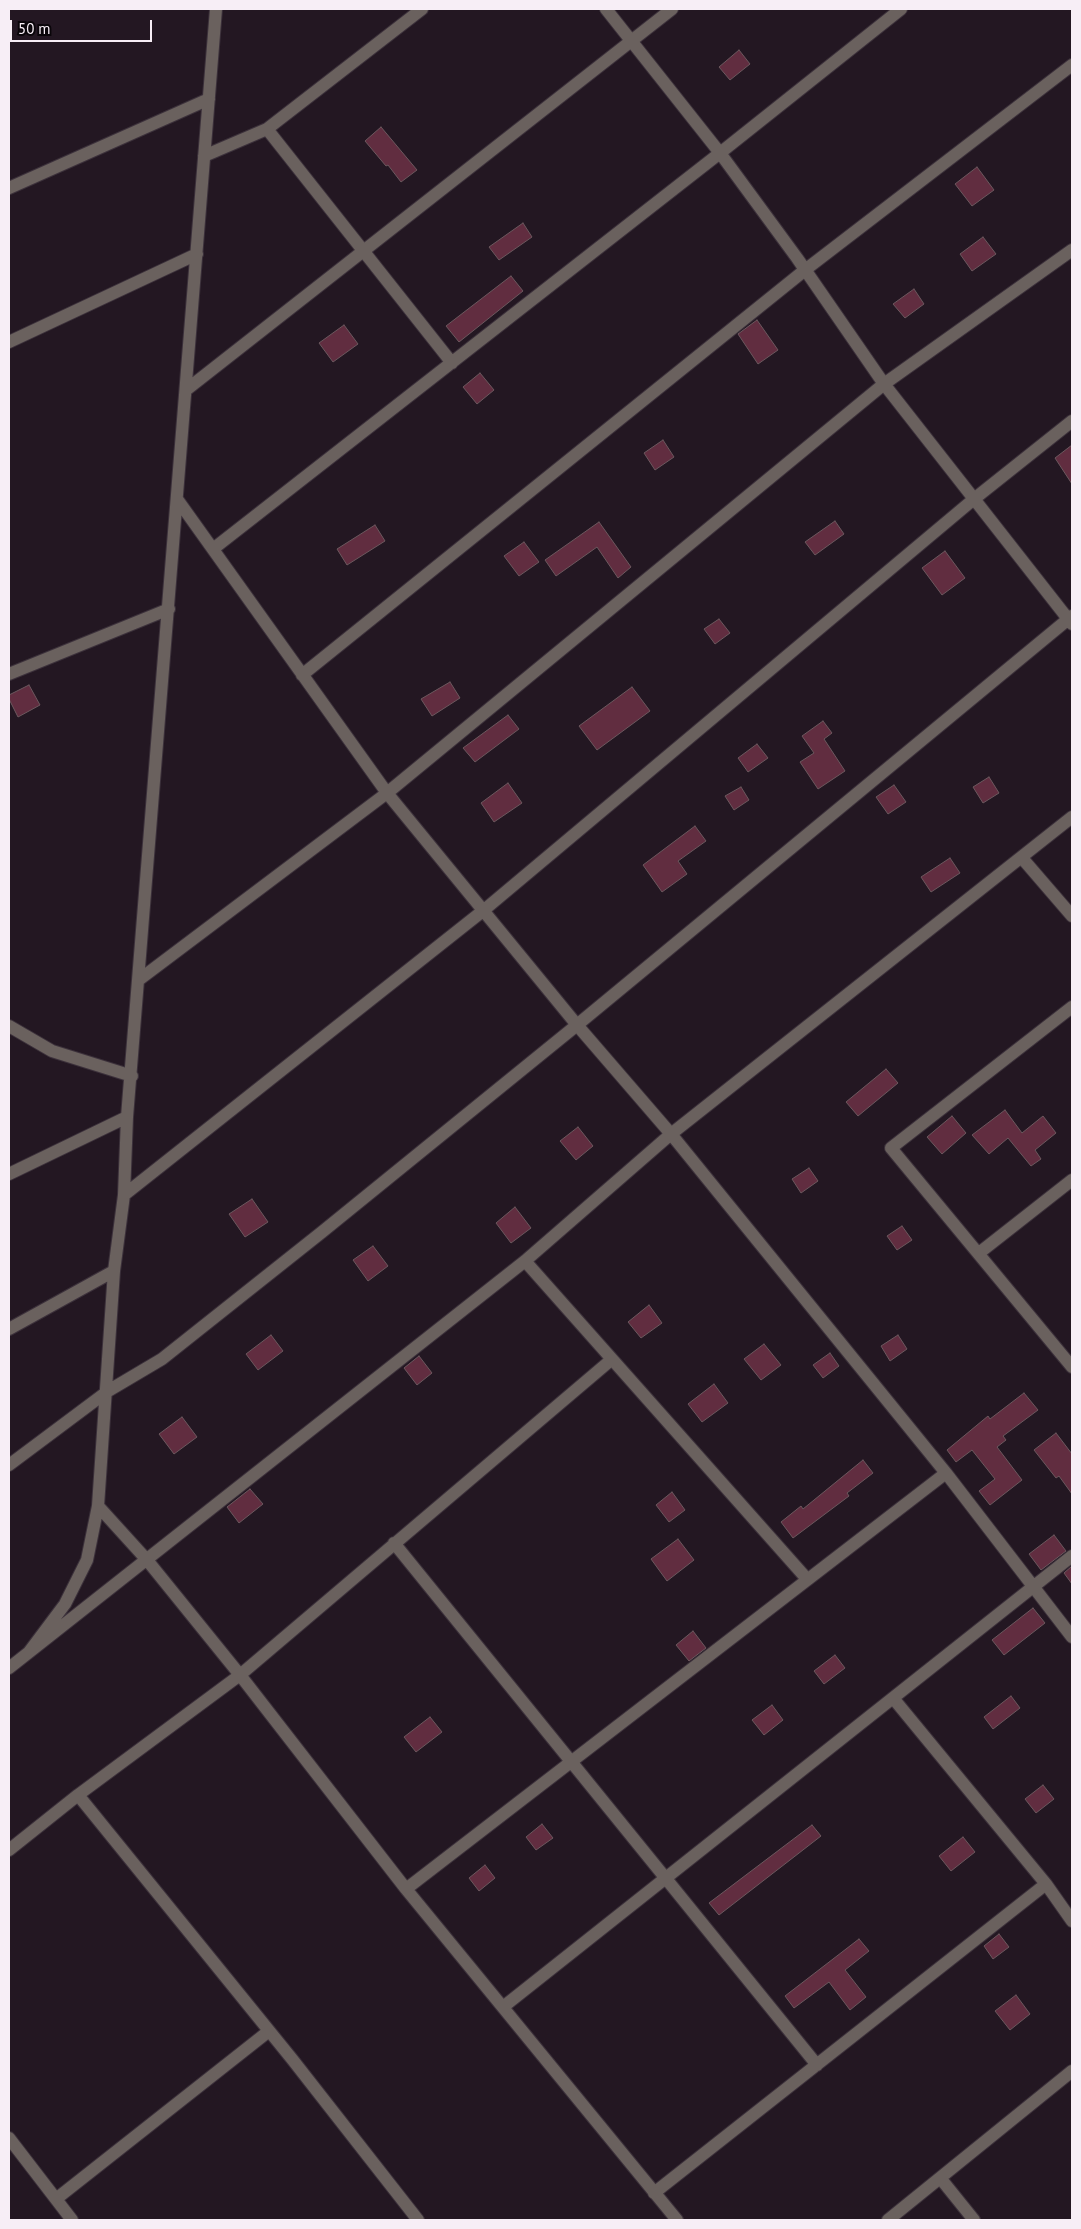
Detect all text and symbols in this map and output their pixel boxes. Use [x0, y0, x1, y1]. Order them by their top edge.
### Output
scale bar [12, 10, 155, 42]
text: 50 m [18, 19, 51, 38]

